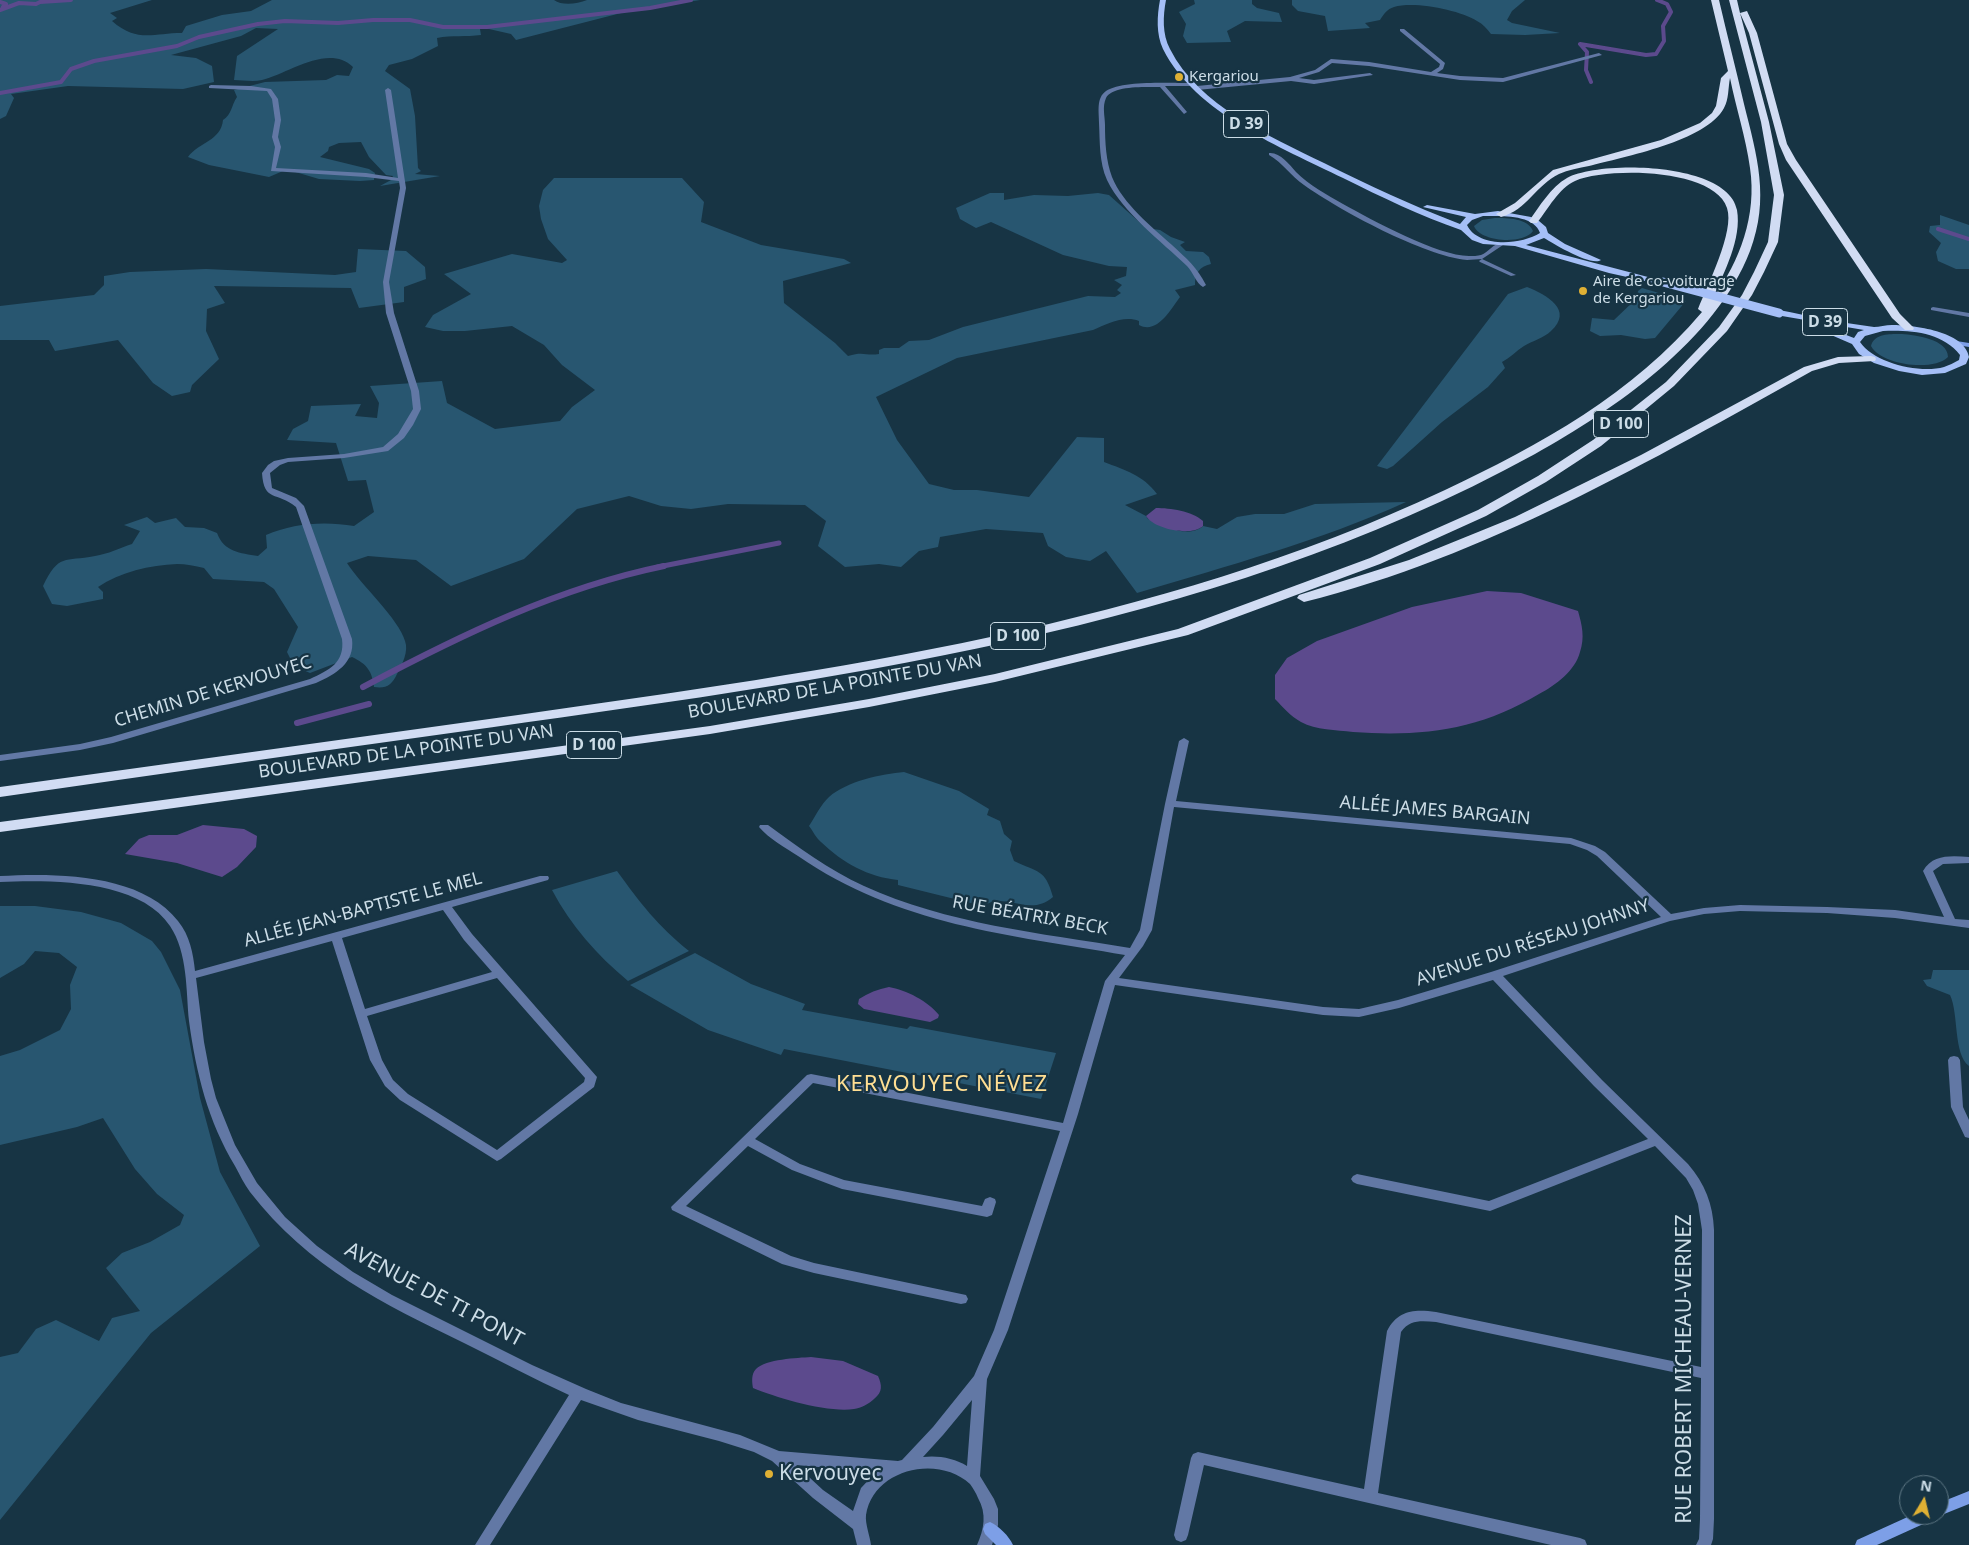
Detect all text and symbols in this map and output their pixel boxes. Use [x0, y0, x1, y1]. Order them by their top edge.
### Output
place label: Kergariou [1189, 68, 1259, 86]
marker: Kergariou [1173, 71, 1185, 83]
road number: D 39 [1224, 110, 1268, 138]
place label: Aire de co-voiturage de Kergariou [1593, 273, 1735, 308]
marker: Aire de co-voiturage de Kergariou [1577, 285, 1589, 297]
road number: D 39 [1802, 308, 1848, 336]
road number: D 100 [1594, 410, 1648, 438]
road number: D 100 [990, 622, 1046, 650]
street label: BOULEVARD DE LA POINTE DU VAN [686, 650, 984, 724]
street label: CHEMIN DE KERVOUYEC [112, 652, 314, 732]
street label: BOULEVARD DE LA POINTE DU VAN [257, 721, 555, 783]
road number: D 100 [566, 732, 622, 758]
street label: ALLÉE JAMES BARGAIN [1339, 792, 1531, 830]
street label: ALLÉE JEAN-BAPTISTE LE MEL [242, 868, 484, 952]
street label: RUE BÉATRIX BECK [950, 892, 1110, 940]
street label: AVENUE DU RÉSEAU JOHNNY [1413, 895, 1653, 991]
district label: KERVOUYEC NÉVEZ [834, 1072, 1050, 1098]
street label: RUE ROBERT MICHEAU-VERNEZ [1672, 1214, 1698, 1524]
street label: AVENUE DE TI PONT [340, 1237, 528, 1353]
place label: Kervouyec [779, 1461, 882, 1487]
marker: Kervouyec [763, 1468, 775, 1480]
north arrow [1899, 1475, 1949, 1525]
text: N [1919, 1475, 1933, 1496]

